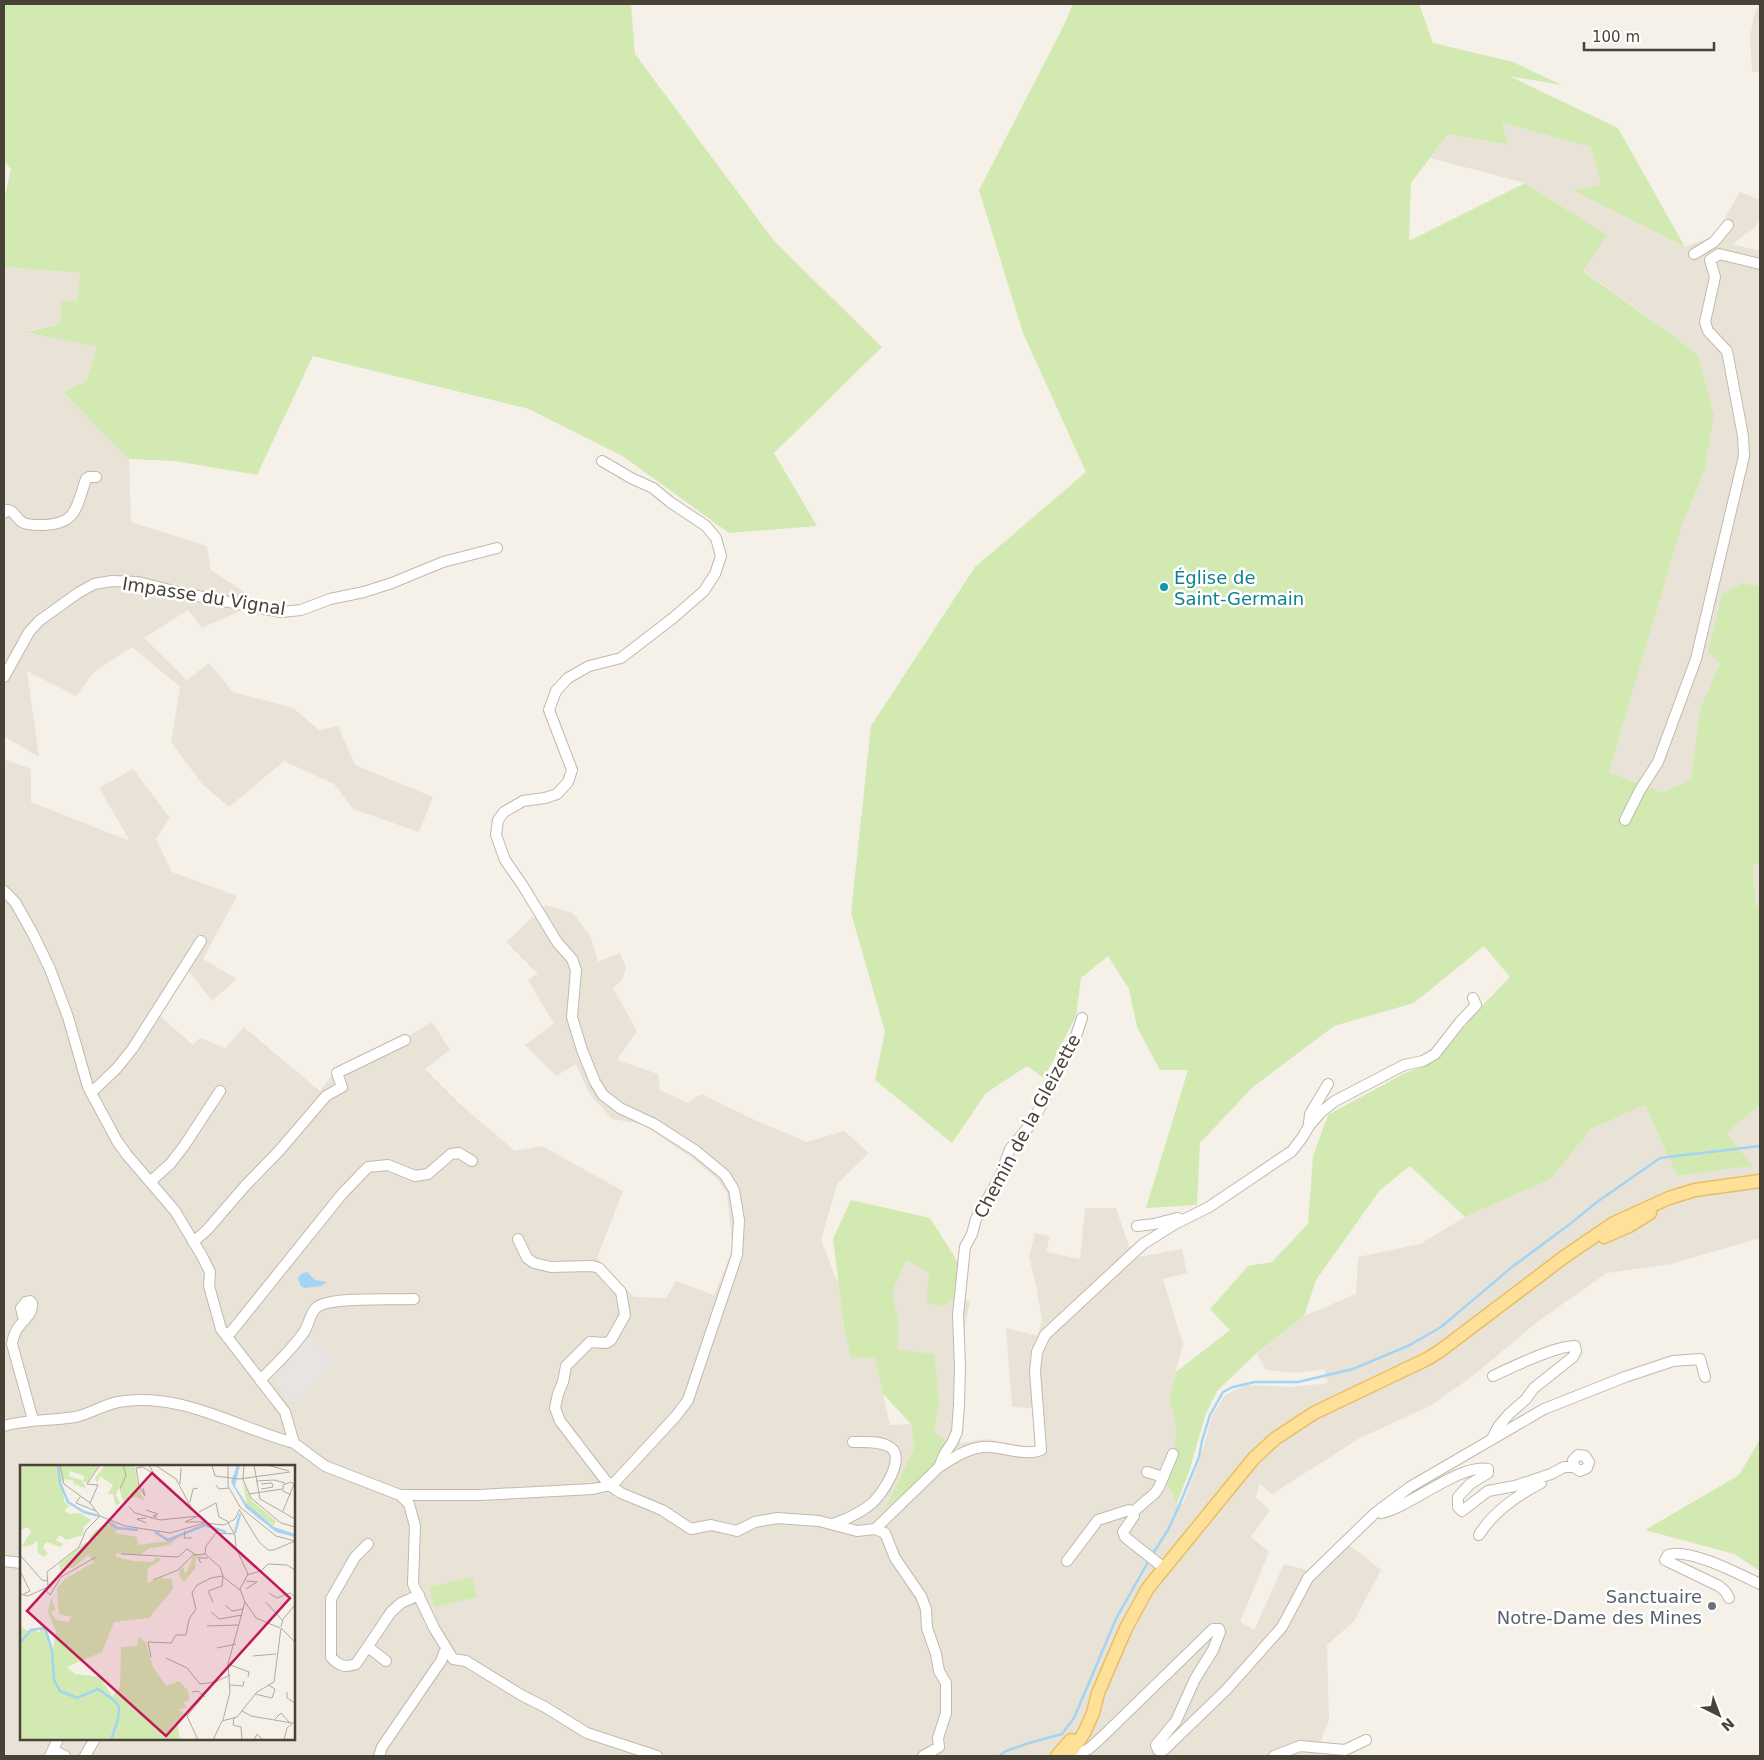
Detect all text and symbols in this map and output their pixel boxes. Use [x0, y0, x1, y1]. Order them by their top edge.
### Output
scale bar [1584, 20, 1714, 52]
text: 100 m [1592, 28, 1640, 46]
place label: Église de Saint-Germain [1174, 567, 1304, 609]
street label: Impasse du Vignal [121, 573, 287, 619]
marker: Église de Saint-Germain [1158, 581, 1170, 593]
street label: Chemin de la Gleizette [970, 1030, 1084, 1222]
inset map [20, 1465, 295, 1740]
place label: Sanctuaire Notre-Dame des Mines [1497, 1586, 1702, 1628]
marker: Sanctuaire Notre-Dame des Mines [1706, 1600, 1718, 1612]
north arrow [1694, 1690, 1744, 1740]
text: N [1718, 1715, 1737, 1735]

